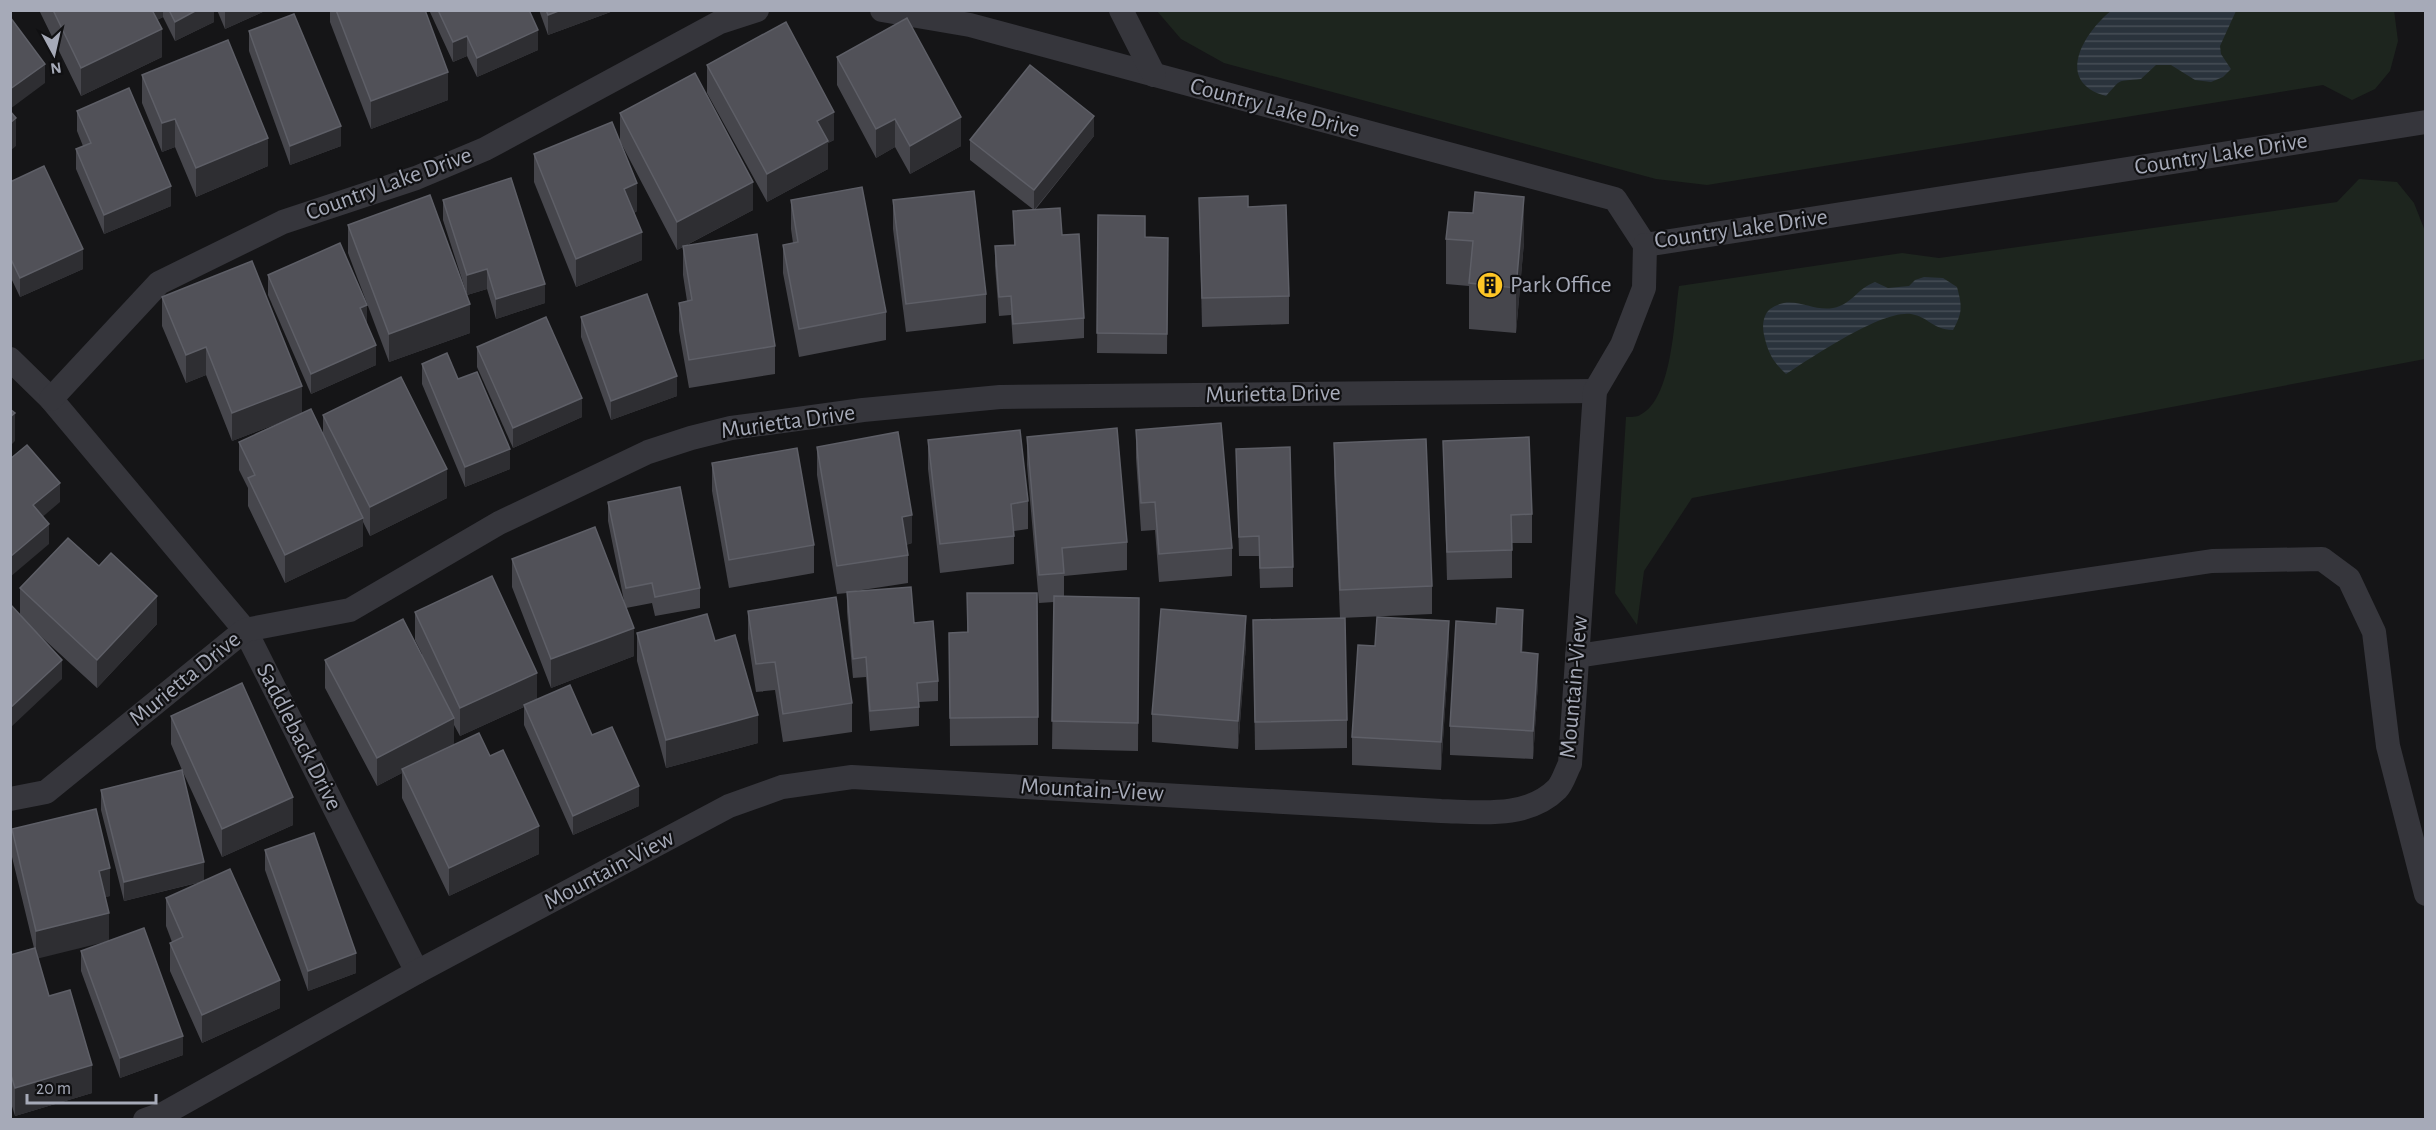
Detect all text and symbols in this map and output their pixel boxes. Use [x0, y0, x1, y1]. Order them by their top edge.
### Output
north arrow [24, 24, 84, 84]
text: N [49, 59, 63, 77]
street label: Country Lake Drive [1188, 74, 1362, 142]
street label: Country Lake Drive [2133, 128, 2309, 180]
street label: Country Lake Drive [303, 143, 475, 225]
street label: Country Lake Drive [1653, 205, 1829, 253]
building icon: Park Office [1475, 270, 1505, 300]
place label: Park Office [1510, 273, 1612, 297]
street label: Murietta Drive [1205, 381, 1341, 407]
street label: Murietta Drive [719, 401, 857, 443]
street label: Mountain-View [1556, 614, 1592, 760]
street label: Murietta Drive [125, 627, 245, 731]
street label: Saddleback Drive [252, 660, 346, 814]
street label: Mountain-View [1020, 774, 1164, 806]
street label: Mountain-View [540, 826, 678, 914]
scale bar [27, 1067, 156, 1105]
text: 20 m [36, 1080, 71, 1098]

